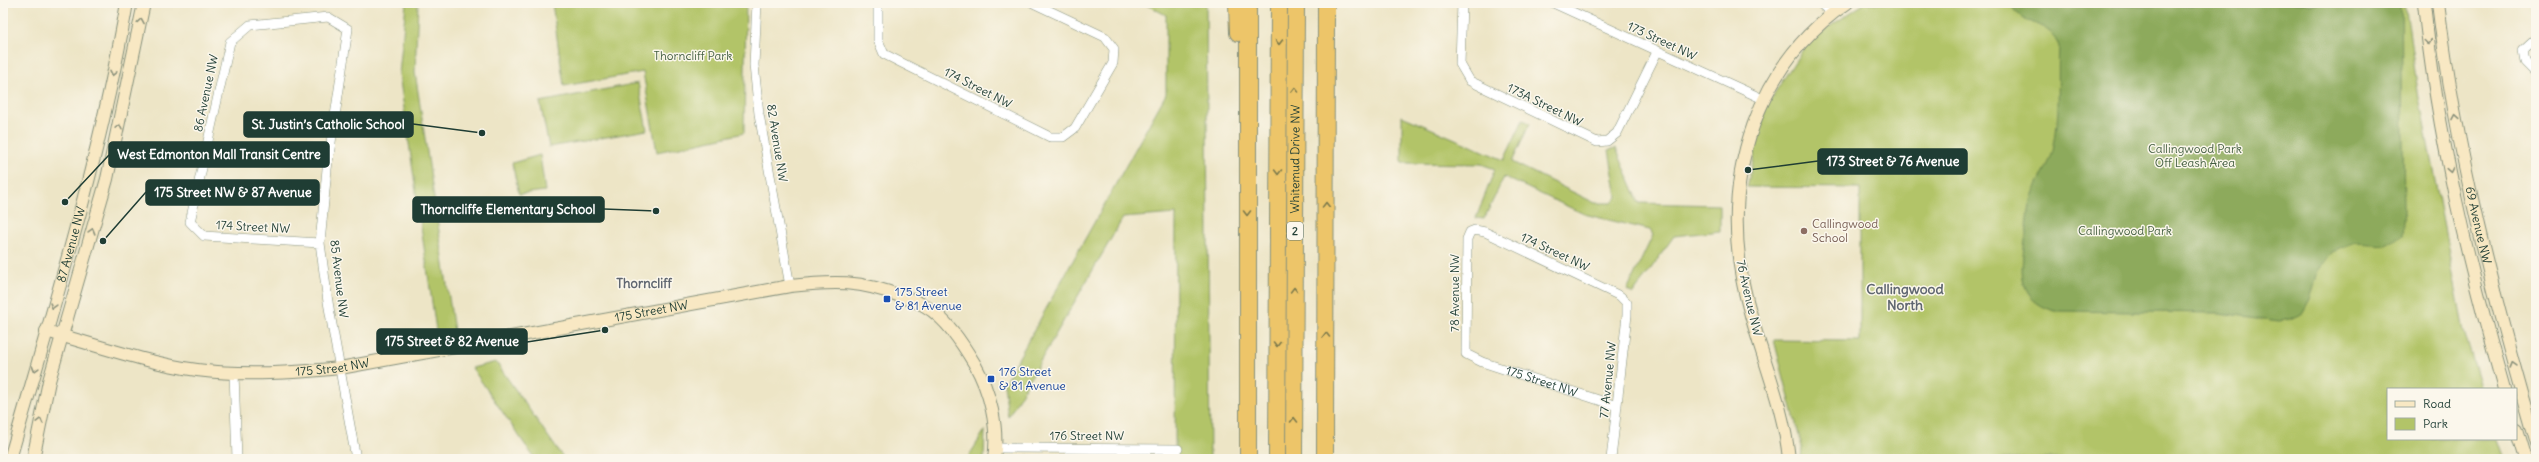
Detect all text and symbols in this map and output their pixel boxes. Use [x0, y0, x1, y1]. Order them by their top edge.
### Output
one-way arrow [136, 17, 145, 24]
street label: 173 Street NW [1625, 18, 1699, 63]
one-way arrow [1275, 39, 1283, 45]
one-way arrow [2423, 39, 2432, 45]
park label: Thorncliff Park [654, 48, 732, 63]
street label: 86 Avenue NW [190, 53, 221, 133]
street label: 174 Street NW [942, 64, 1015, 111]
one-way arrow [110, 70, 118, 76]
street label: 173A Street NW [1505, 80, 1585, 129]
one-way arrow [1291, 87, 1299, 93]
street label: 82 Avenue NW [764, 103, 791, 183]
street label: Whitemud Drive NW [1287, 104, 1303, 213]
callout: St. Justin’s Catholic School [244, 112, 413, 137]
one-way arrow [2453, 114, 2461, 120]
text: St. Justin’s Catholic School [251, 116, 405, 133]
one-way arrow [114, 124, 122, 131]
park label: Callingwood Park Off Leash Area [2148, 141, 2242, 170]
callout: West Edmonton Mall Transit Centre [109, 142, 329, 167]
text: West Edmonton Mall Transit Centre [117, 146, 321, 163]
callout: 173 Street & 76 Avenue [1818, 149, 1967, 174]
text: 173 Street & 76 Avenue [1826, 153, 1960, 170]
one-way arrow [2445, 167, 2454, 173]
one-way arrow [1274, 169, 1282, 175]
callout: 175 Street NW & 87 Avenue [146, 180, 319, 205]
text: 175 Street NW & 87 Avenue [154, 184, 312, 201]
street label: 69 Avenue NW [2463, 185, 2495, 265]
callout: Thorncliffe Elementary School [413, 197, 604, 222]
text: Thorncliffe Elementary School [421, 201, 596, 218]
one-way arrow [1322, 202, 1330, 208]
street label: 87 Avenue NW [53, 205, 88, 284]
one-way arrow [1243, 210, 1251, 216]
place label: Callingwood School [1812, 216, 1878, 245]
street label: 174 Street NW [216, 217, 291, 236]
road number: 2 [1287, 222, 1303, 240]
park label: Callingwood Park [2078, 223, 2172, 238]
marker: Callingwood School [1799, 226, 1809, 236]
one-way arrow [87, 228, 96, 235]
street label: 174 Street NW [1518, 229, 1592, 274]
street label: 85 Avenue NW [327, 239, 352, 319]
street label: 78 Avenue NW [1447, 254, 1462, 332]
street label: 76 Avenue NW [1733, 258, 1766, 338]
district label: Thorncliff [616, 275, 672, 292]
district label: Callingwood North [1866, 280, 1944, 314]
place label: 175 Street & 81 Avenue [895, 284, 962, 313]
one-way arrow [1290, 287, 1298, 293]
marker: 175 Street & 81 Avenue [882, 294, 892, 304]
street label: 175 Street NW [613, 297, 689, 325]
one-way arrow [49, 302, 58, 309]
callout: 175 Street & 82 Avenue [377, 329, 527, 354]
one-way arrow [1322, 332, 1330, 338]
text: 175 Street & 82 Avenue [385, 333, 519, 350]
one-way arrow [1273, 341, 1282, 347]
street label: 77 Avenue NW [1596, 341, 1619, 419]
street label: 175 Street NW [295, 355, 371, 379]
street label: 175 Street NW [1504, 362, 1580, 400]
one-way arrow [2509, 362, 2518, 369]
place label: 176 Street & 81 Avenue [999, 364, 1066, 393]
one-way arrow [31, 365, 40, 372]
marker: 176 Street & 81 Avenue [986, 374, 996, 384]
legend [2387, 388, 2517, 440]
text: Road [2423, 396, 2451, 411]
text: Park [2423, 416, 2448, 431]
one-way arrow [35, 417, 43, 424]
one-way arrow [1290, 417, 1298, 423]
street label: 176 Street NW [1050, 428, 1124, 443]

